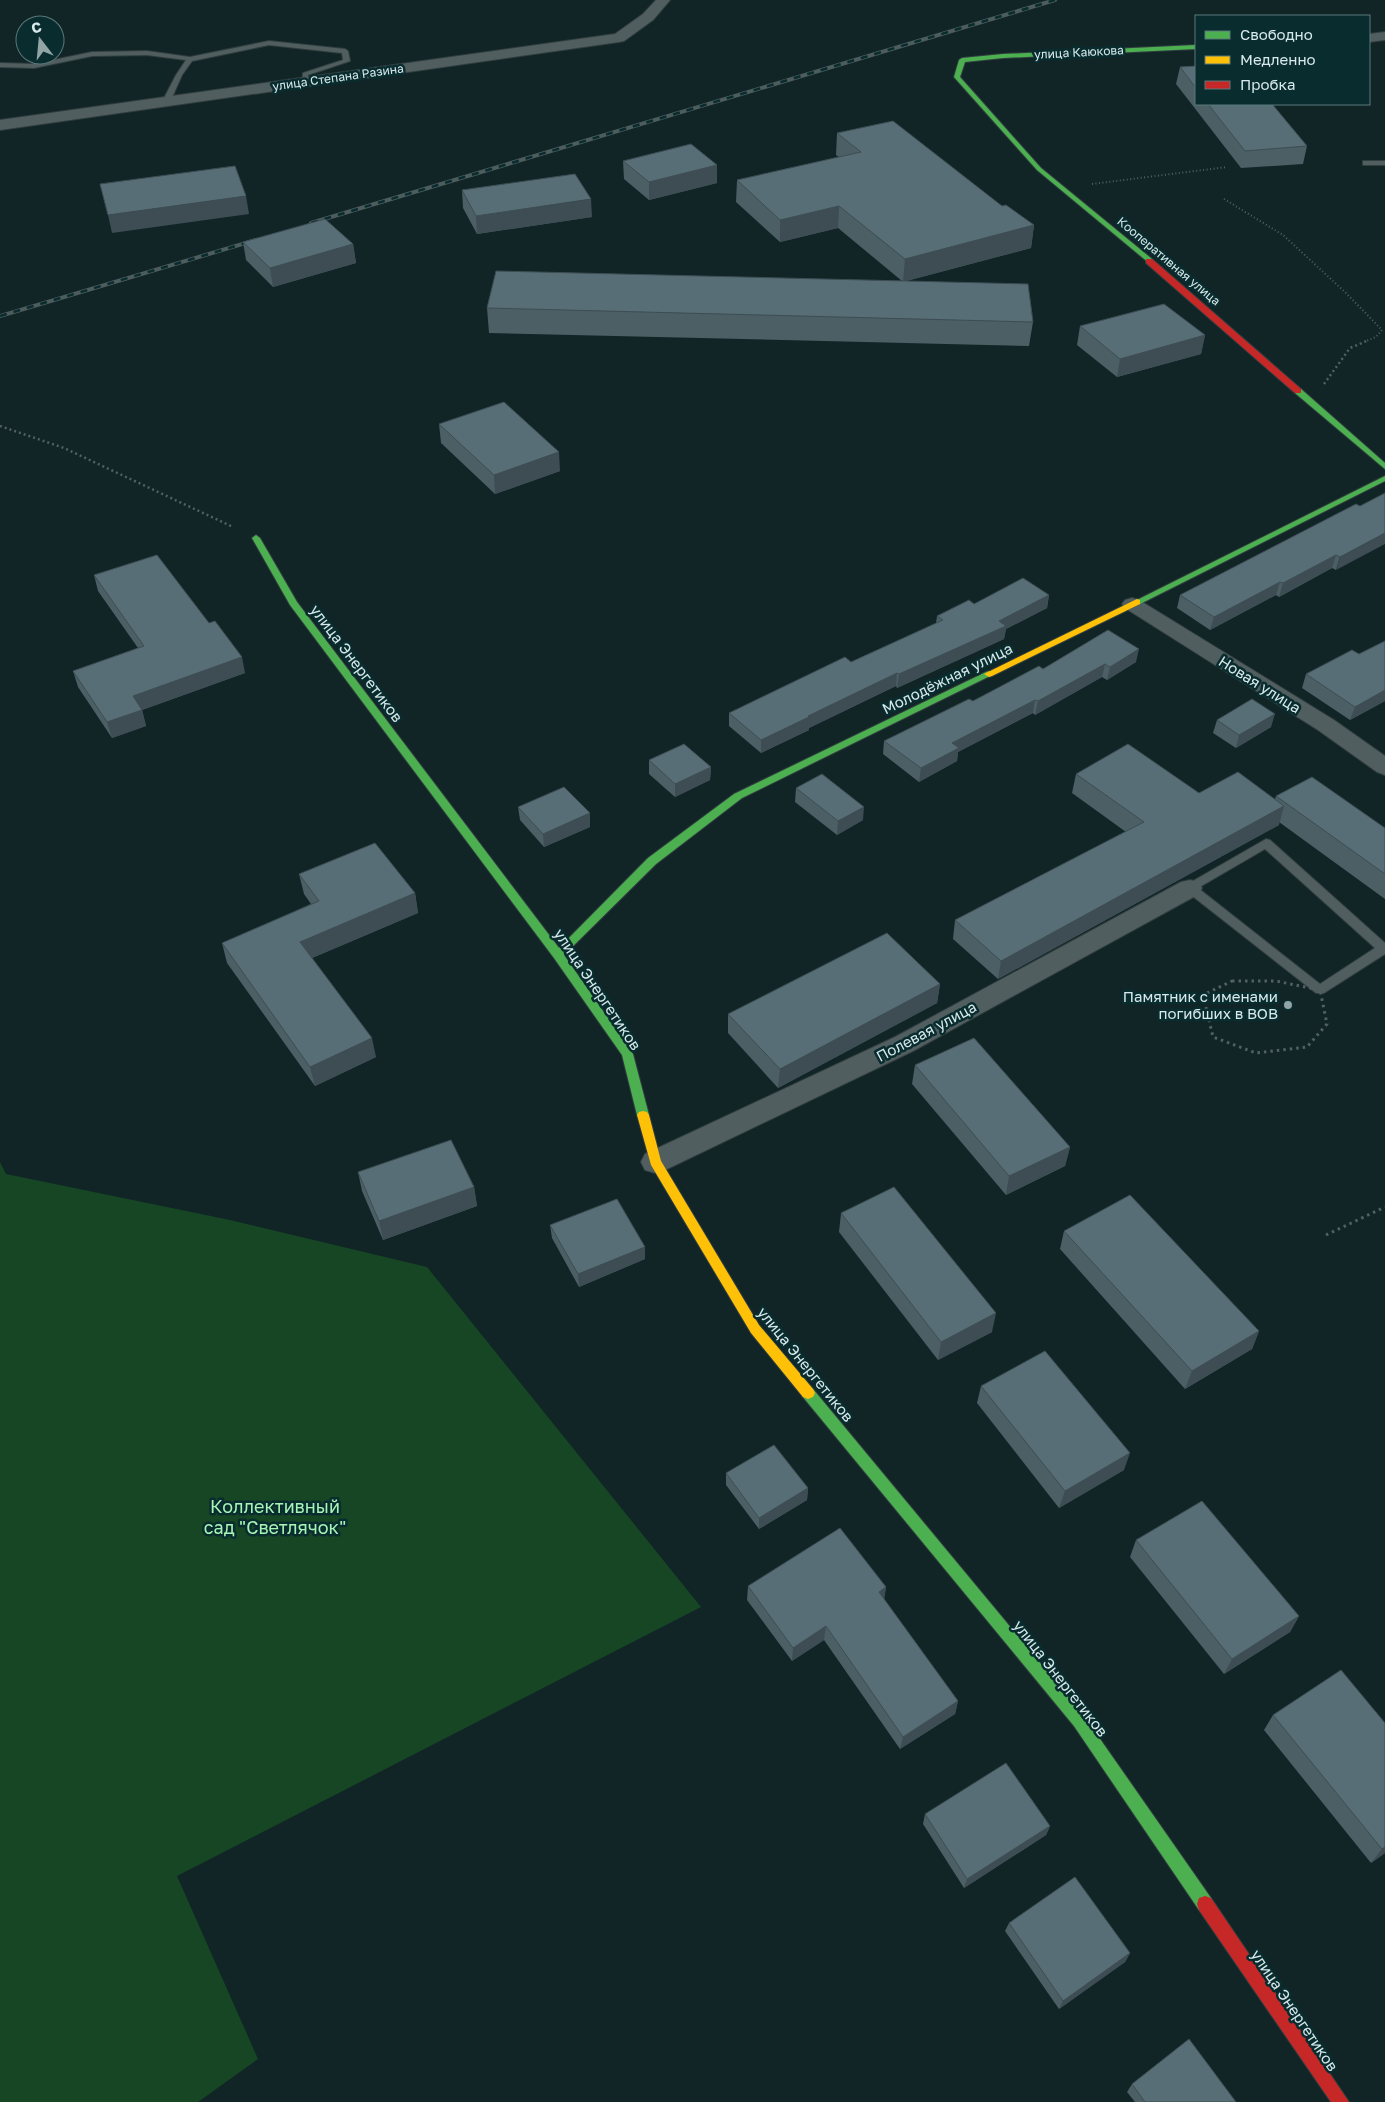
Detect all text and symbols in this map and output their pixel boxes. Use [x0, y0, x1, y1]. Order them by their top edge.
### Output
north arrow [15, 15, 65, 65]
legend [1195, 15, 1370, 105]
text: С [29, 17, 43, 37]
text: Свободно [1240, 25, 1313, 43]
street label: улица Каюкова [1034, 42, 1124, 62]
text: Медленно [1240, 50, 1316, 68]
street label: улица Степана Разина [271, 60, 405, 94]
text: Пробка [1240, 75, 1295, 93]
street label: Кооперативная улица [1114, 214, 1224, 308]
street label: улица Энергетиков [307, 601, 407, 725]
street label: Молодёжная улица [879, 639, 1015, 717]
street label: Новая улица [1216, 652, 1304, 716]
street label: улица Энергетиков [551, 925, 645, 1053]
place label: Памятник с именами погибших в ВОВ [1123, 987, 1278, 1022]
street label: Полевая улица [873, 997, 979, 1065]
marker: Памятник с именами погибших в ВОВ [1282, 999, 1294, 1011]
street label: улица Энергетиков [754, 1303, 858, 1425]
park label: Коллективный сад "Светлячок" [204, 1495, 346, 1538]
street label: улица Энергетиков [1010, 1616, 1112, 1740]
street label: улица Энергетиков [1248, 1946, 1342, 2074]

